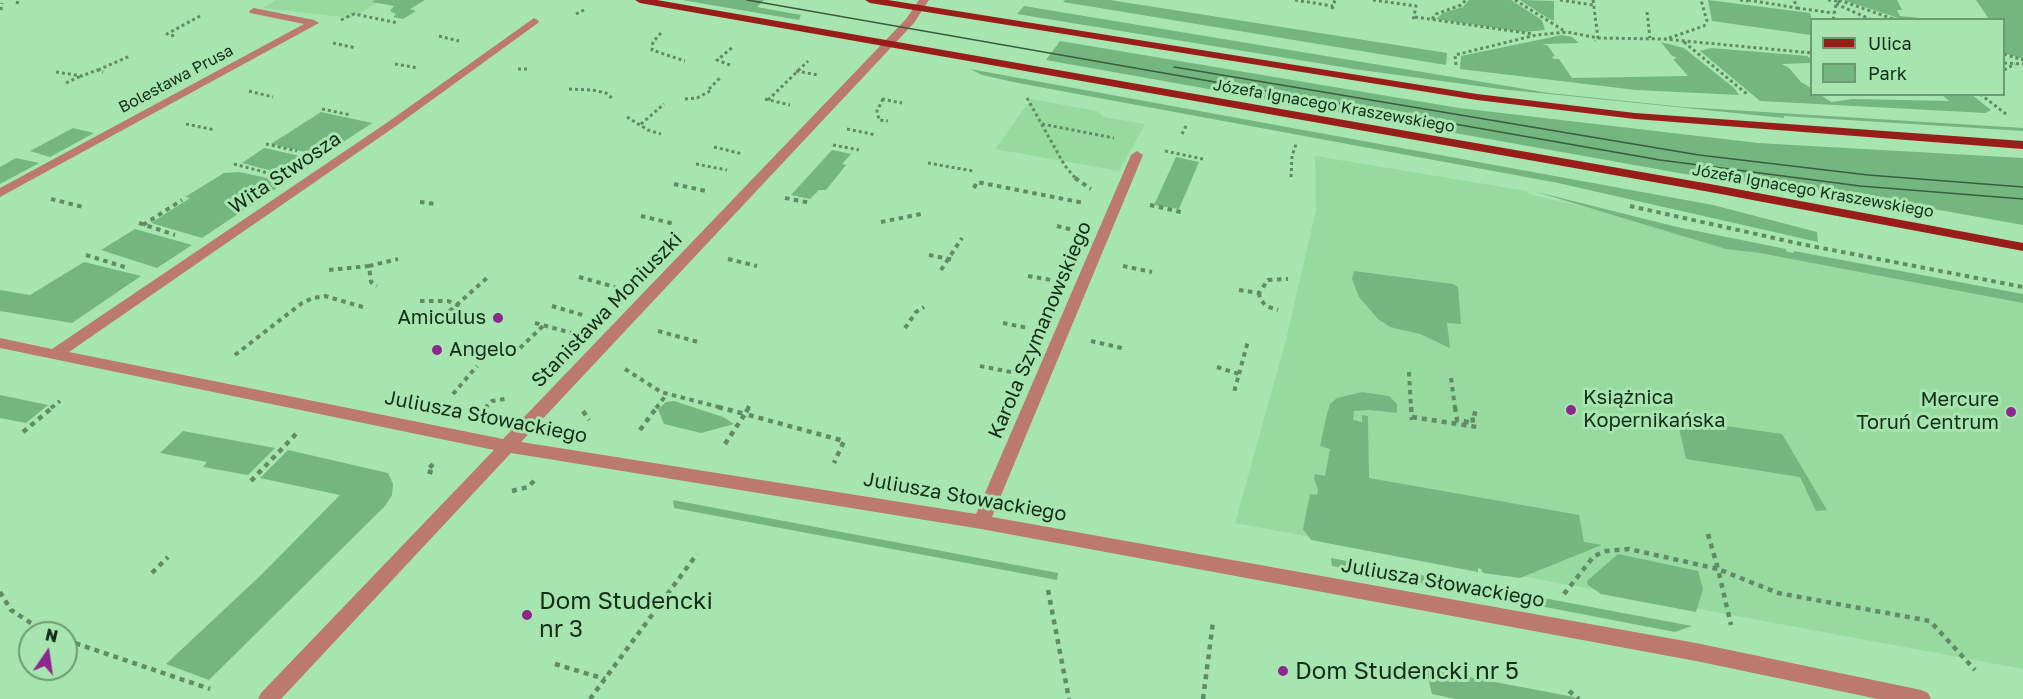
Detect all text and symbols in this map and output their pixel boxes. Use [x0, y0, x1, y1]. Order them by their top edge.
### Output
legend [1810, 18, 2005, 96]
text: Ulica [1868, 32, 1912, 54]
street label: Bolesława Prusa [115, 41, 237, 117]
text: Park [1868, 62, 1907, 84]
street label: Józefa Ignacego Kraszewskiego [1212, 75, 1456, 137]
street label: Wita Stwosza [225, 127, 345, 219]
street label: Józefa Ignacego Kraszewskiego [1691, 160, 1935, 222]
street label: Karola Szymanowskiego [983, 218, 1097, 442]
street label: Stanisława Moniuszki [527, 227, 687, 393]
place label: Amiculus [397, 306, 486, 330]
marker: Amiculus [491, 311, 505, 325]
place label: Angelo [449, 338, 517, 362]
marker: Angelo [430, 343, 444, 357]
street label: Juliusza Słowackiego [383, 386, 589, 448]
place label: Książnica Kopernikańska [1583, 386, 1725, 433]
place label: Mercure Toruń Centrum [1856, 388, 1999, 435]
marker: Książnica Kopernikańska [1564, 403, 1578, 417]
marker: Mercure Toruń Centrum [2004, 405, 2018, 419]
street label: Juliusza Słowackiego [862, 467, 1068, 527]
street label: Juliusza Słowackiego [1340, 553, 1546, 613]
place label: Dom Studencki nr 3 [539, 587, 713, 643]
marker: Dom Studencki nr 3 [520, 608, 534, 622]
north arrow [18, 621, 78, 681]
text: N [43, 624, 60, 647]
place label: Dom Studencki nr 5 [1295, 657, 1519, 685]
marker: Dom Studencki nr 5 [1276, 664, 1290, 678]

